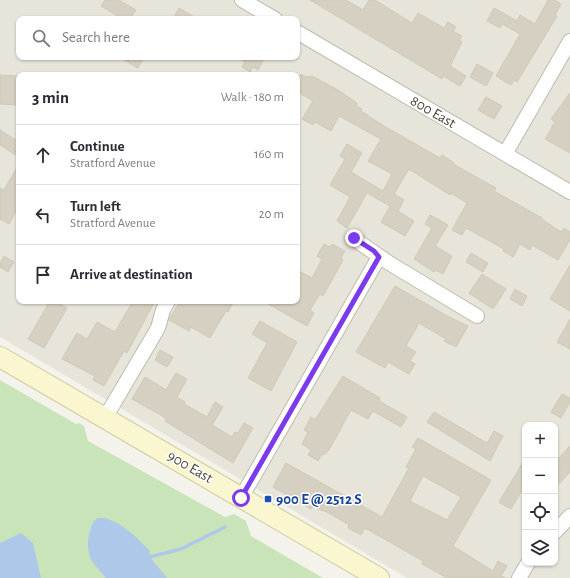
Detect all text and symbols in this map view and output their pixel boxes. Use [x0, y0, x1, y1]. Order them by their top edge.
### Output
search box [16, 16, 300, 60]
icon: search [30, 27, 52, 49]
text: Search here [62, 30, 130, 45]
text: 3 min [32, 89, 69, 106]
text: Walk · 180 m [221, 91, 284, 104]
street label: 800 East [408, 93, 458, 131]
text: Continue [70, 139, 125, 154]
icon: ahead [32, 144, 54, 166]
text: 160 m [254, 148, 284, 161]
text: Stratford Avenue [70, 157, 155, 170]
text: Turn left [70, 199, 121, 214]
icon: left [32, 204, 54, 226]
text: 20 m [259, 208, 284, 221]
text: Stratford Avenue [70, 217, 155, 230]
route end [345, 229, 363, 247]
icon: arrive [32, 264, 54, 286]
text: Arrive at destination [70, 267, 193, 282]
map controls [522, 422, 558, 566]
button: + [522, 422, 558, 458]
street label: 900 East [165, 448, 215, 486]
button: − [522, 458, 558, 494]
route start [232, 489, 250, 507]
place label: 900 E @ 2512 S [276, 492, 362, 507]
marker: 900 E @ 2512 S [263, 494, 273, 504]
button: locate [522, 494, 558, 530]
button: layers [522, 530, 558, 566]

